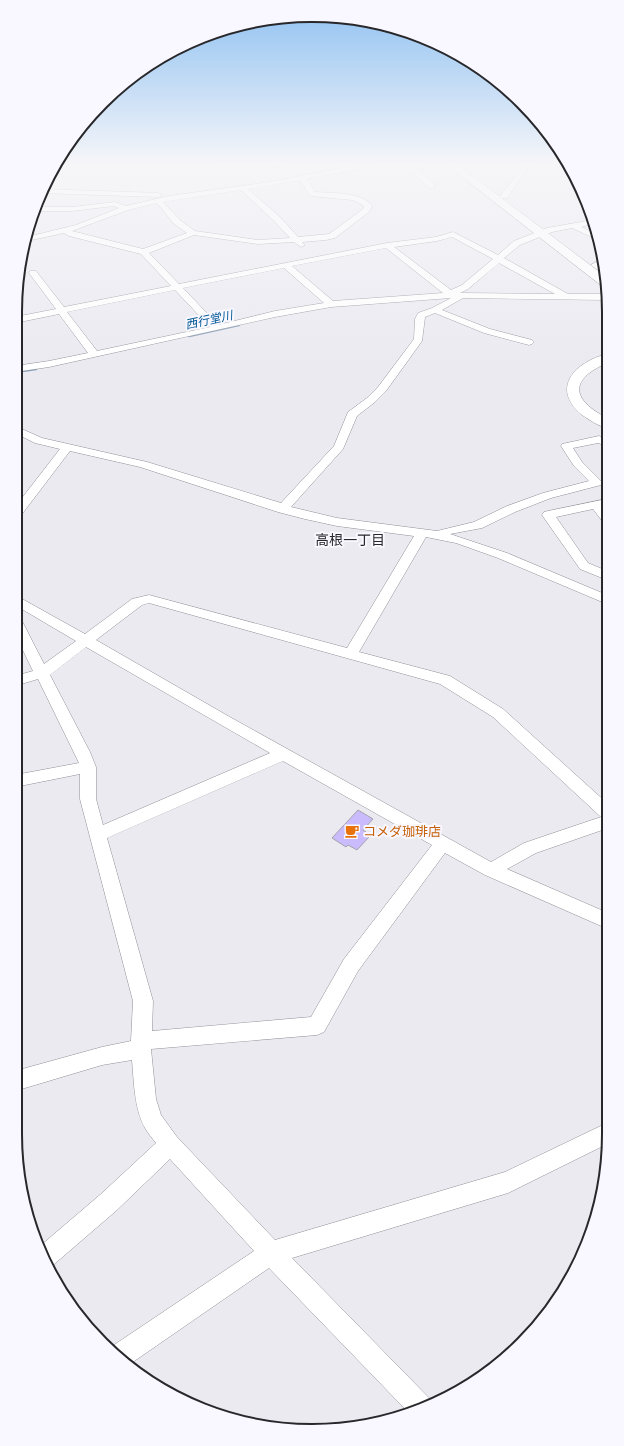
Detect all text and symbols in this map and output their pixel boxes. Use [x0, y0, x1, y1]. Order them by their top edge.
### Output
water label: 西行堂川 [184, 308, 236, 332]
district label: 高根一丁目 [315, 532, 385, 549]
cafe icon: コメダ珈琲店 [344, 823, 360, 839]
place label: コメダ珈琲店 [363, 824, 441, 839]

